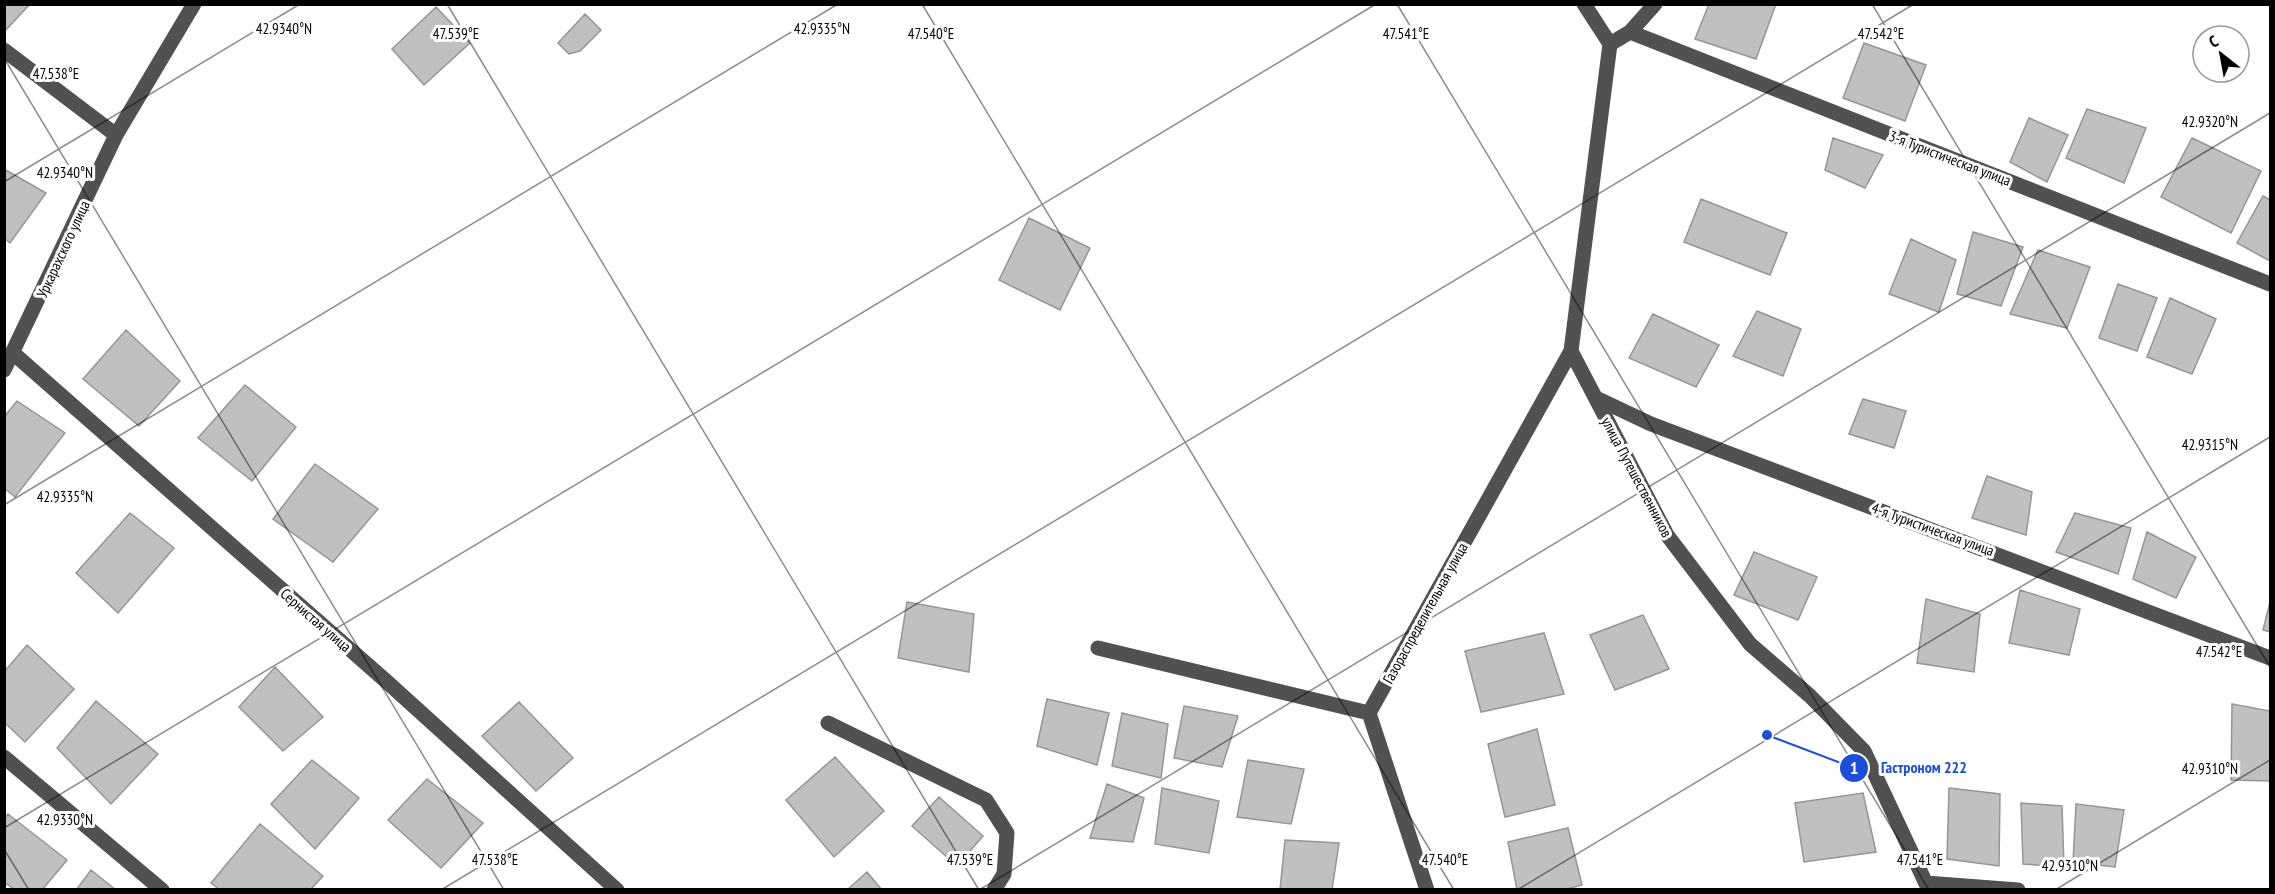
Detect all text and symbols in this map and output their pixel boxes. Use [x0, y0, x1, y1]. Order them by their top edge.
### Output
text: 42.9340°N [256, 19, 312, 38]
text: 42.9335°N [794, 19, 850, 38]
text: 47.539°E [433, 24, 479, 43]
text: 47.540°E [908, 24, 954, 43]
text: 47.541°E [1383, 24, 1429, 43]
text: 47.542°E [1858, 24, 1904, 43]
north arrow [2191, 24, 2251, 84]
text: С [2205, 30, 2222, 52]
text: 47.538°E [33, 64, 79, 83]
text: 42.9320°N [2182, 112, 2238, 131]
street label: 3-я Туристическая улица [1886, 126, 2014, 190]
text: 42.9340°N [37, 163, 93, 182]
street label: Уркарахского улица [32, 197, 94, 301]
street label: улица Путешественников [1597, 414, 1677, 540]
text: 42.9315°N [2182, 435, 2238, 454]
text: 42.9335°N [37, 487, 93, 506]
street label: 4-я Туристическая улица [1869, 498, 1997, 560]
street label: Газораспределительная улица [1378, 539, 1472, 687]
street label: Сернистая улица [277, 584, 355, 656]
text: 47.542°E [2196, 642, 2242, 661]
callout: Гастроном 222 [1839, 751, 1979, 785]
text: 1 [1850, 756, 1858, 779]
text: Гастроном 222 [1881, 757, 1967, 777]
text: 42.9310°N [2182, 759, 2238, 778]
text: 42.9330°N [37, 810, 93, 829]
text: 47.538°E [472, 850, 518, 869]
text: 47.539°E [947, 850, 993, 869]
text: 47.540°E [1422, 850, 1468, 869]
text: 47.541°E [1897, 850, 1943, 869]
text: 42.9310°N [2042, 856, 2098, 875]

